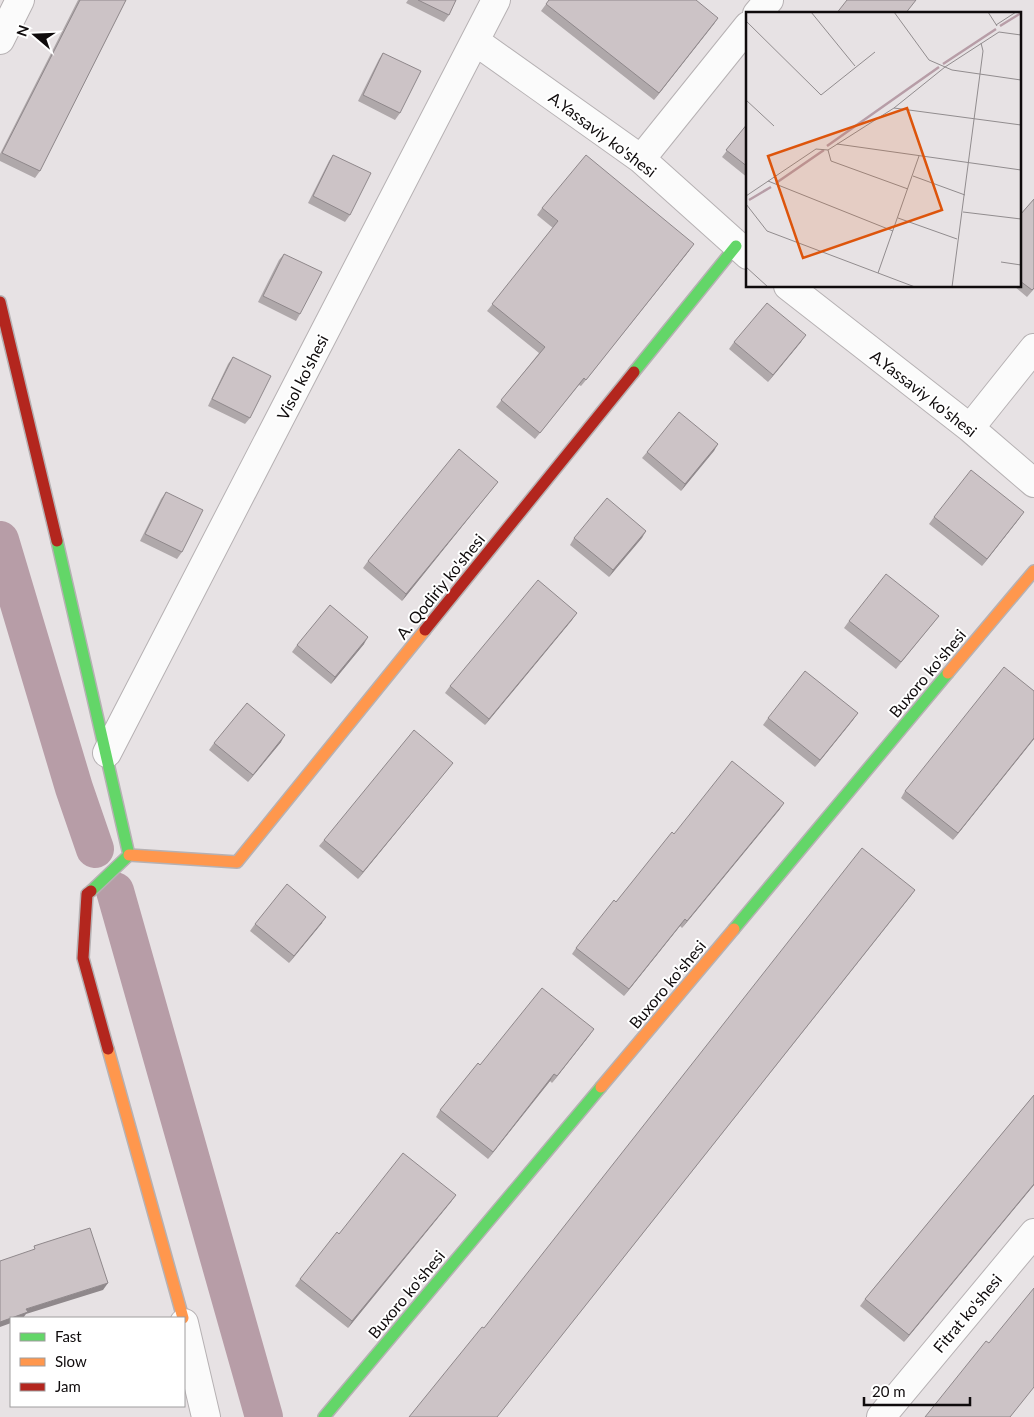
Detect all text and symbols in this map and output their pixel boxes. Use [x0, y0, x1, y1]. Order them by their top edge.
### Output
north arrow [10, 10, 60, 60]
inset map [746, 12, 1022, 288]
text: N [12, 23, 32, 38]
street label: A.Yassaviy ko'shesi [545, 87, 661, 181]
street label: Visol ko'shesi [272, 331, 332, 423]
street label: A.Yassaviy ko'shesi [867, 346, 981, 440]
street label: A. Qodiriy ko'shesi [392, 530, 488, 642]
street label: Buxoro ko'shesi [885, 625, 969, 721]
street label: Buxoro ko'shesi [625, 936, 709, 1032]
street label: Buxoro ko'shesi [364, 1246, 448, 1342]
street label: Fitrat ko'shesi [929, 1270, 1005, 1356]
legend [10, 1317, 185, 1407]
text: Fast [55, 1327, 82, 1345]
text: Slow [55, 1352, 87, 1370]
scale bar [864, 1374, 970, 1406]
text: Jam [55, 1377, 81, 1395]
text: 20 m [872, 1382, 906, 1400]

